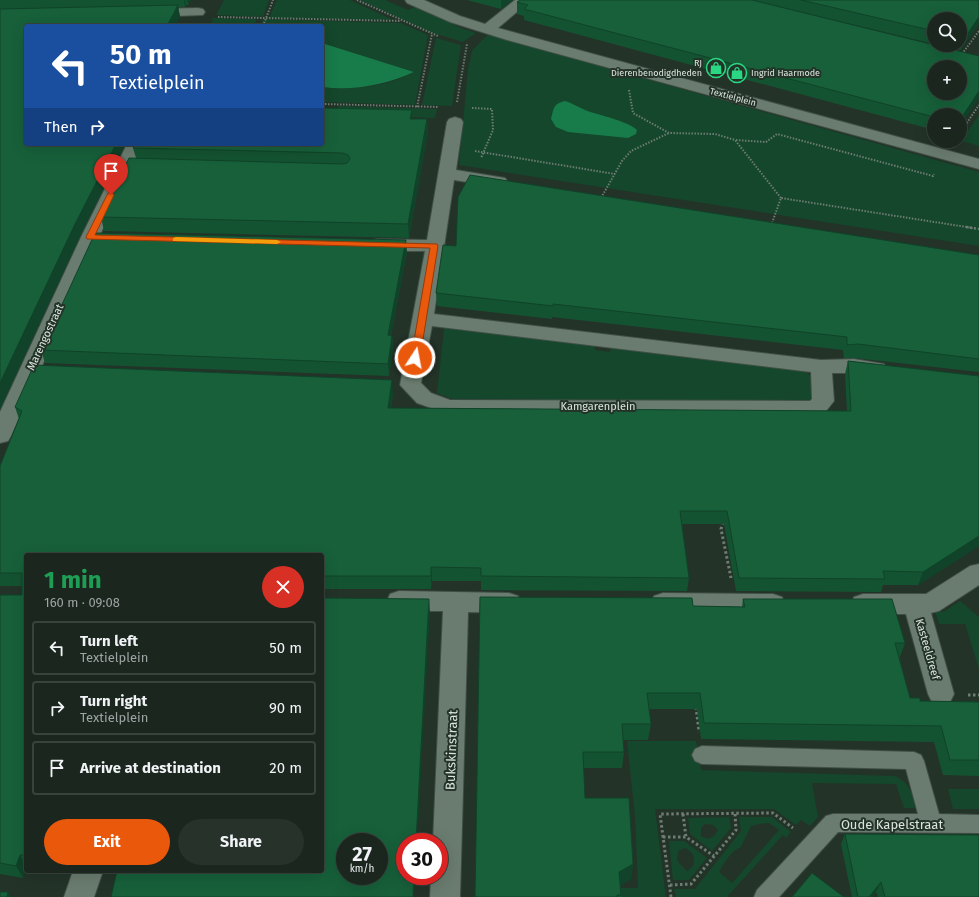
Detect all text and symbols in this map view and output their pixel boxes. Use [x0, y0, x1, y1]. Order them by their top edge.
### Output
map controls [927, 12, 967, 148]
button: search [927, 12, 967, 52]
text: 50 m [110, 38, 172, 71]
icon: left [44, 40, 96, 92]
shop icon: RJ Dierenbenodigdheden [705, 57, 727, 79]
place label: RJ Dierenbenodigdheden [611, 58, 702, 78]
button: + [927, 60, 967, 100]
shop icon: Ingrid Haarmode [726, 62, 748, 84]
place label: Ingrid Haarmode [751, 68, 820, 78]
text: Textielplein [110, 72, 205, 94]
street label: Textielplein [709, 86, 757, 108]
button: − [927, 108, 967, 148]
icon: right [86, 116, 108, 138]
text: Then [44, 118, 78, 136]
pin [94, 154, 128, 195]
icon: arrive [100, 160, 122, 182]
street label: Marengostraat [24, 302, 67, 372]
position arrow [394, 337, 436, 379]
street label: Kamgarenplein [561, 400, 635, 413]
text: 1 min [44, 566, 102, 594]
button: close [262, 566, 304, 608]
text: 160 m · 09:08 [44, 595, 120, 610]
street label: Kasteeldreef [913, 617, 943, 682]
text: Turn left [80, 632, 138, 650]
icon: left [46, 637, 68, 659]
text: 50 m [269, 639, 302, 657]
text: Textielplein [80, 650, 148, 665]
text: Turn right [80, 692, 147, 710]
icon: right [46, 697, 68, 719]
text: 90 m [269, 699, 302, 717]
street label: Bukskinstraat [443, 709, 460, 790]
text: Textielplein [80, 710, 148, 725]
icon: arrive [46, 757, 68, 779]
text: Arrive at destination [80, 759, 221, 777]
text: 20 m [269, 759, 302, 777]
street label: Oude Kapelstraat [841, 817, 943, 832]
button: Exit [44, 819, 170, 865]
button: Share [178, 819, 304, 865]
speed limit sign: 30 [396, 833, 448, 885]
text: 27 [352, 842, 372, 866]
text: km/h [350, 863, 374, 875]

